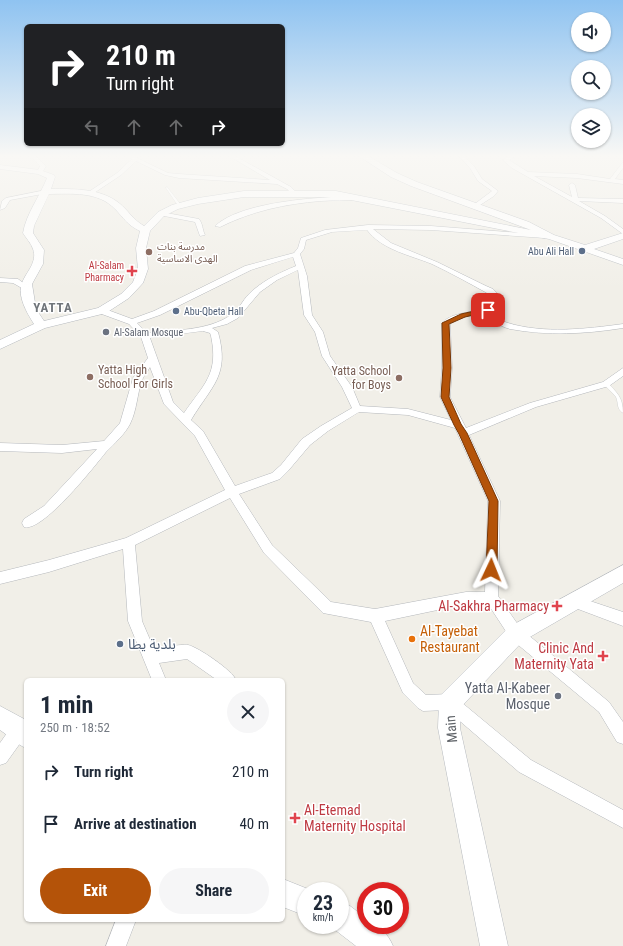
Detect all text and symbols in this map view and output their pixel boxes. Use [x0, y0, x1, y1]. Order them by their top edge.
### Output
map controls [571, 12, 611, 148]
button: sound [571, 12, 611, 52]
text: 210 m [106, 39, 176, 72]
icon: right [40, 40, 92, 92]
button: search [571, 60, 611, 100]
text: Turn right [106, 73, 174, 94]
button: layers [571, 108, 611, 148]
icon: left [81, 116, 103, 138]
icon: ahead [123, 116, 145, 138]
icon: ahead [165, 116, 187, 138]
icon: right [207, 116, 229, 138]
place label: مدرسة بنات الهدى الاساسية [157, 241, 218, 264]
place label: Abu Ali Hall [528, 246, 574, 257]
marker: Abu Ali Hall [577, 246, 587, 256]
marker: مدرسة بنات الهدى الاساسية [144, 247, 154, 257]
place label: Al-Salam Pharmacy [85, 260, 124, 283]
marker: Al-Salam Pharmacy [127, 266, 137, 276]
pin [471, 293, 505, 327]
icon: arrive [477, 299, 499, 321]
district label: YATTA [33, 300, 73, 315]
marker: Abu-Qbeta Hall [171, 306, 181, 316]
place label: Abu-Qbeta Hall [184, 306, 243, 317]
marker: Al-Salam Mosque [101, 327, 111, 337]
place label: Al-Salam Mosque [114, 327, 183, 338]
place label: Yatta High School For Girls [98, 363, 173, 391]
place label: Yatta School for Boys [331, 364, 391, 392]
marker: Yatta High School For Girls [85, 372, 95, 382]
marker: Yatta School for Boys [394, 373, 404, 383]
position arrow [470, 549, 512, 591]
place label: Al-Sakhra Pharmacy [438, 598, 549, 614]
marker: Al-Sakhra Pharmacy [552, 601, 562, 611]
place label: Al-Tayebat Restaurant [420, 623, 480, 655]
marker: Al-Tayebat Restaurant [407, 634, 417, 644]
place label: بلدية يطا [128, 636, 176, 652]
marker: بلدية يطا [115, 639, 125, 649]
place label: Clinic And Maternity Yata [514, 640, 594, 672]
marker: Clinic And Maternity Yata [597, 650, 609, 662]
place label: Yatta Al-Kabeer Mosque [465, 680, 550, 712]
text: 1 min [40, 691, 93, 719]
button: close [227, 691, 269, 733]
marker: Yatta Al-Kabeer Mosque [553, 691, 563, 701]
street label: Main [442, 715, 460, 743]
text: 250 m · 18:52 [40, 720, 110, 735]
icon: right [40, 761, 62, 783]
text: Turn right [74, 763, 133, 781]
text: 210 m [232, 763, 269, 781]
place label: Al-Etemad Maternity Hospital [304, 802, 406, 834]
marker: Al-Etemad Maternity Hospital [289, 812, 301, 824]
icon: arrive [40, 813, 62, 835]
text: Arrive at destination [74, 815, 197, 833]
text: 40 m [239, 815, 269, 833]
button: Exit [40, 868, 151, 914]
button: Share [159, 868, 269, 914]
speed limit sign: 30 [357, 882, 409, 934]
text: 23 [313, 891, 333, 915]
text: km/h [313, 912, 333, 923]

